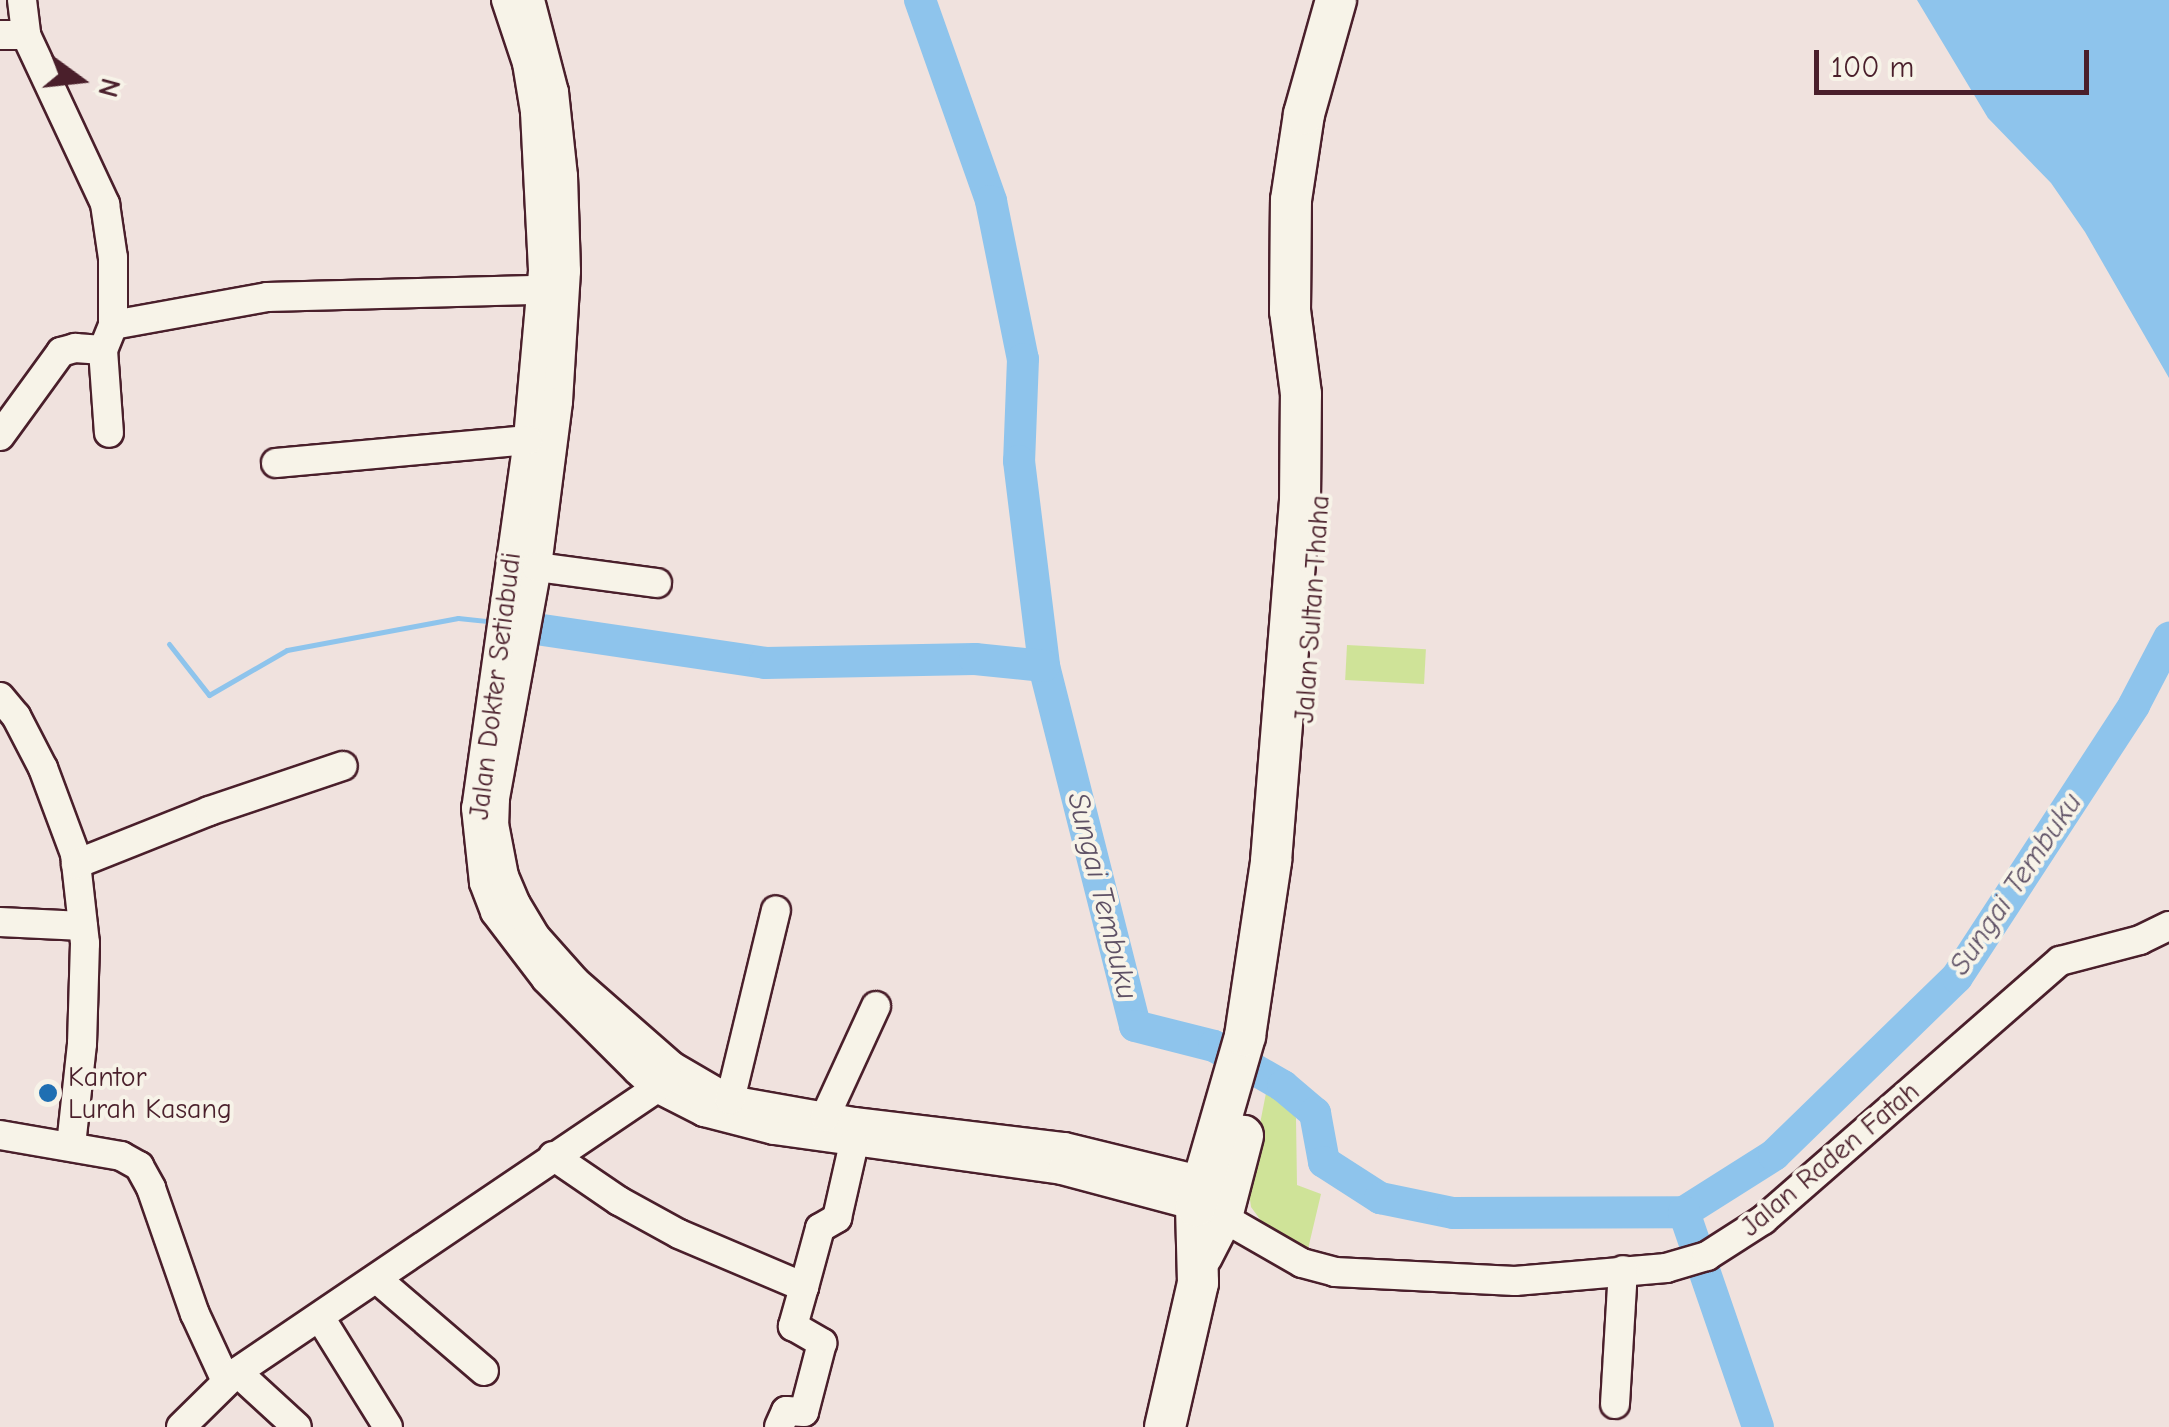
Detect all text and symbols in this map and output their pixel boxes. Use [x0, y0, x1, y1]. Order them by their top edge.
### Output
north arrow [30, 30, 130, 130]
scale bar [1819, 30, 2094, 92]
text: 100 m [1831, 50, 1914, 85]
text: N [91, 75, 127, 101]
street label: Jalan Sultan Thaha [1287, 494, 1337, 724]
street label: Jalan Dokter Setiabudi [462, 550, 528, 822]
water label: Sungai Tembuku [1942, 786, 2090, 982]
water label: Sungai Tembuku [1059, 789, 1145, 1003]
place label: Kantor Lurah Kasang [68, 1060, 232, 1126]
street label: Jalan Raden Fatah [1734, 1075, 1926, 1243]
marker: Kantor Lurah Kasang [37, 1082, 59, 1104]

